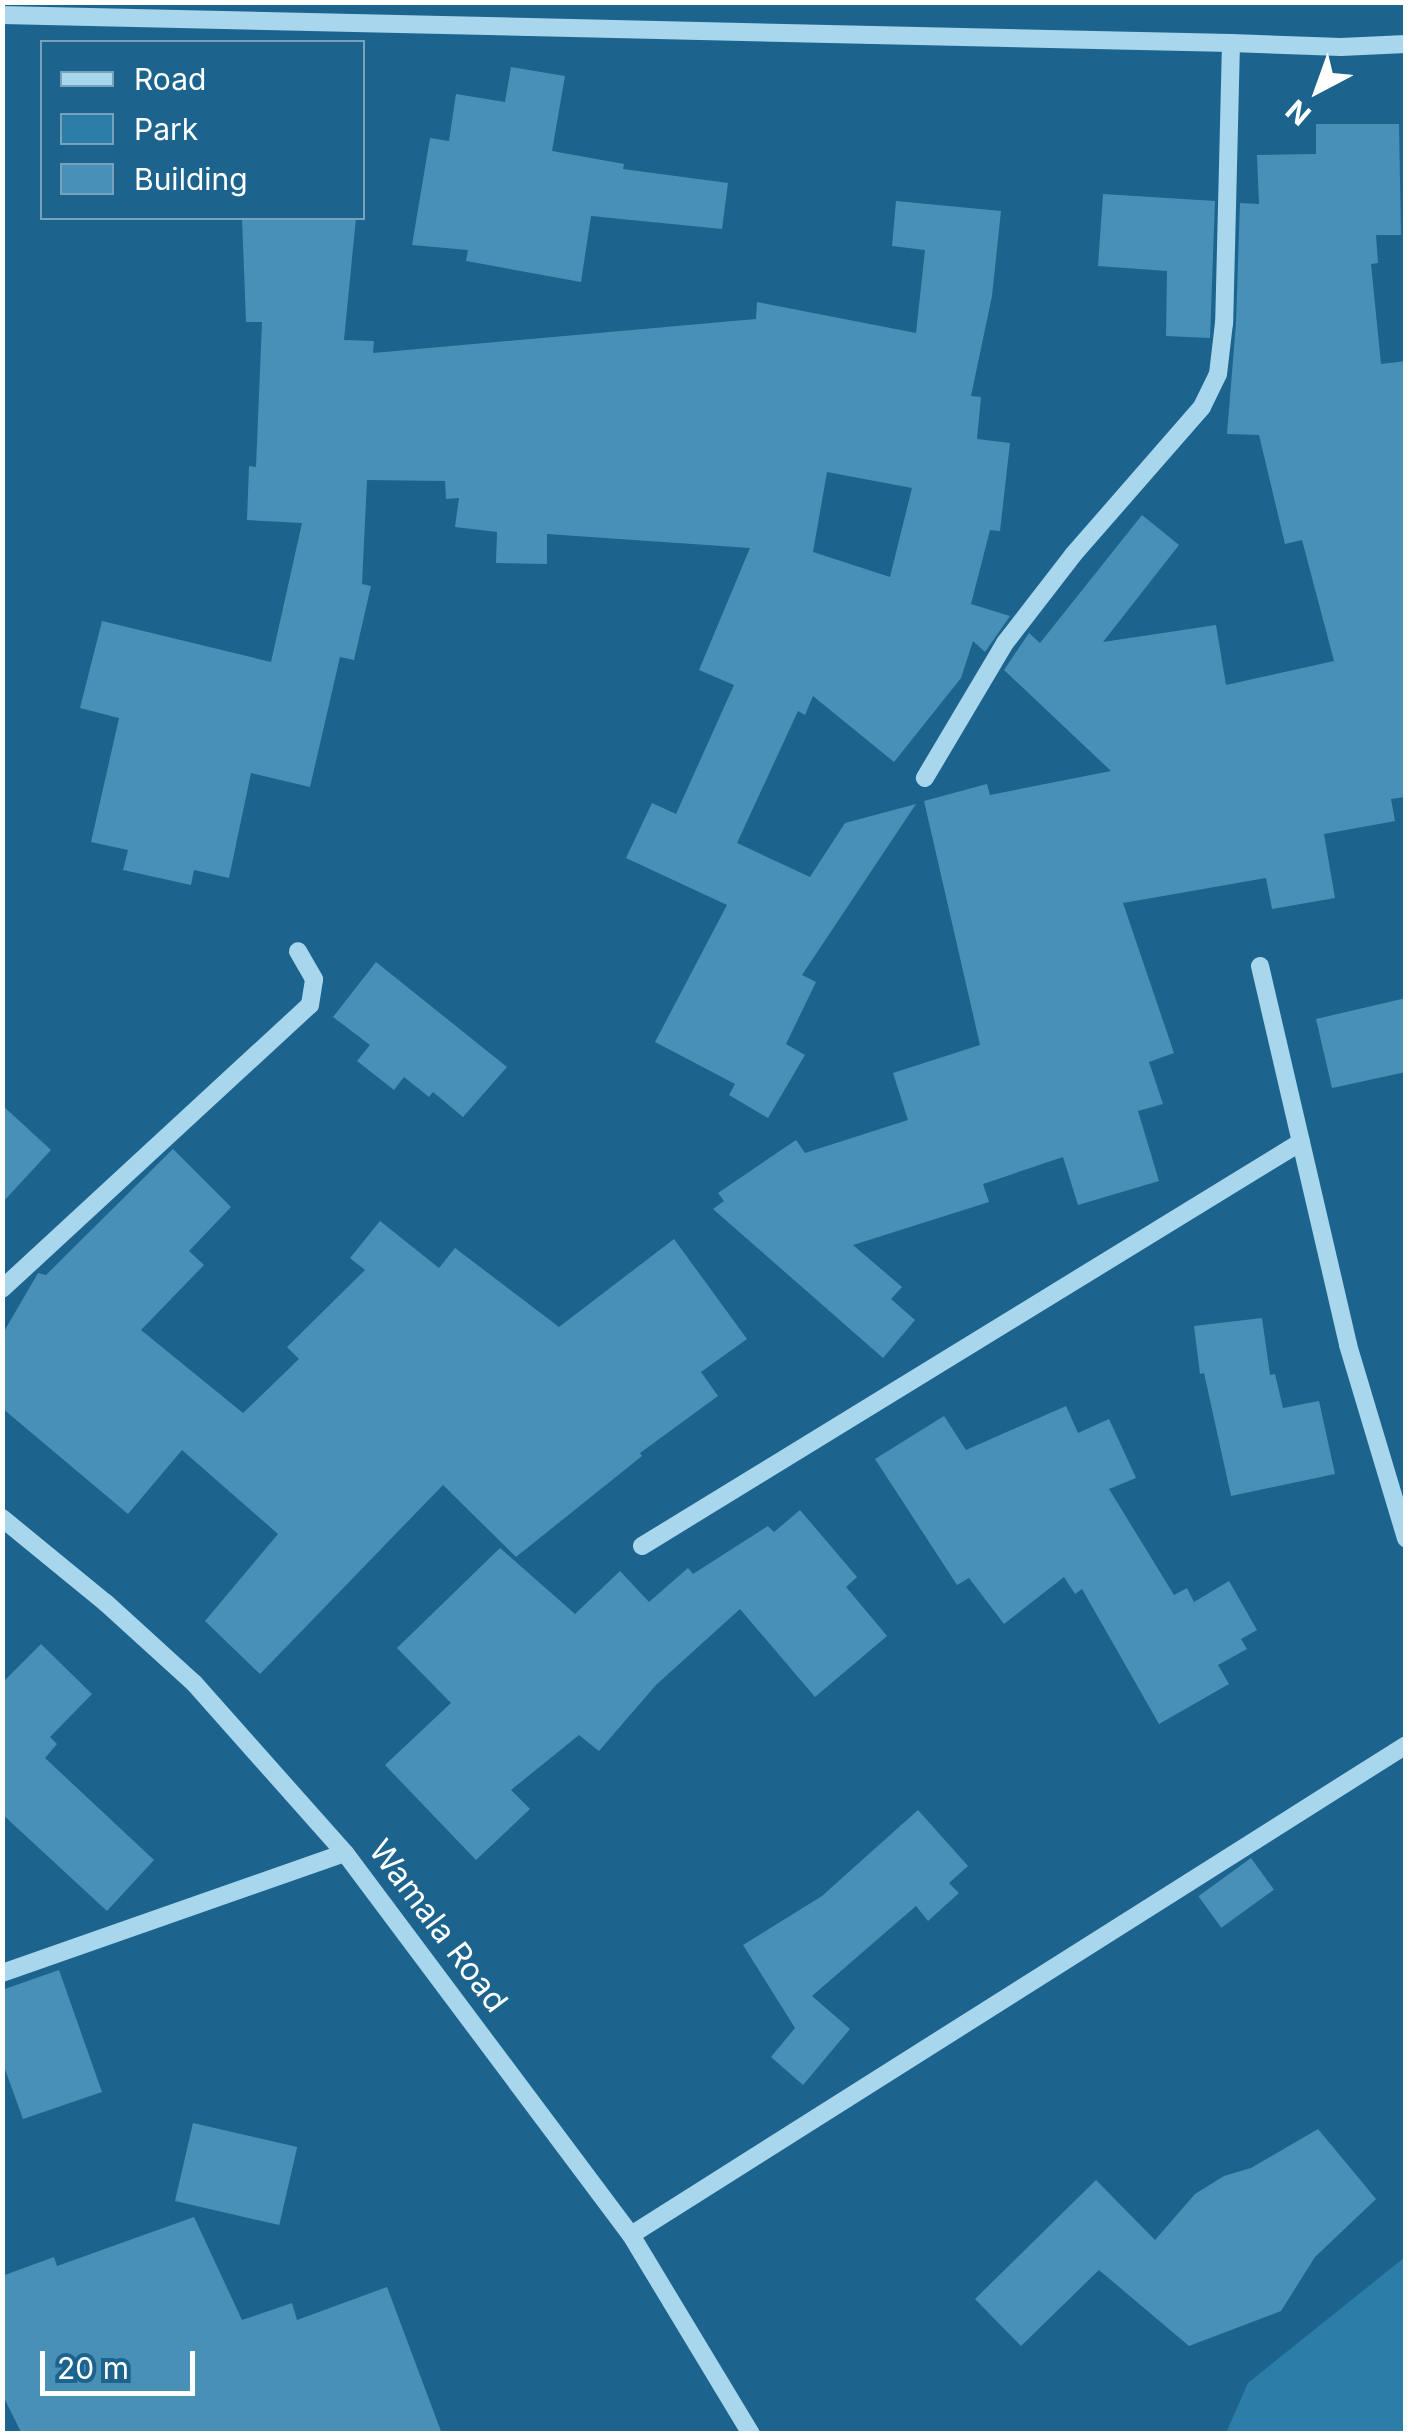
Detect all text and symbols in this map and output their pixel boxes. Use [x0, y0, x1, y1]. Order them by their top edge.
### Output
legend [40, 40, 365, 220]
north arrow [1268, 40, 1368, 140]
text: Road [134, 61, 206, 97]
text: N [1279, 93, 1318, 132]
text: Park [134, 111, 198, 147]
text: Building [134, 161, 248, 197]
street label: Wamala Road [361, 1832, 515, 2020]
scale bar [45, 2331, 200, 2393]
text: 20 m [57, 2350, 129, 2386]

